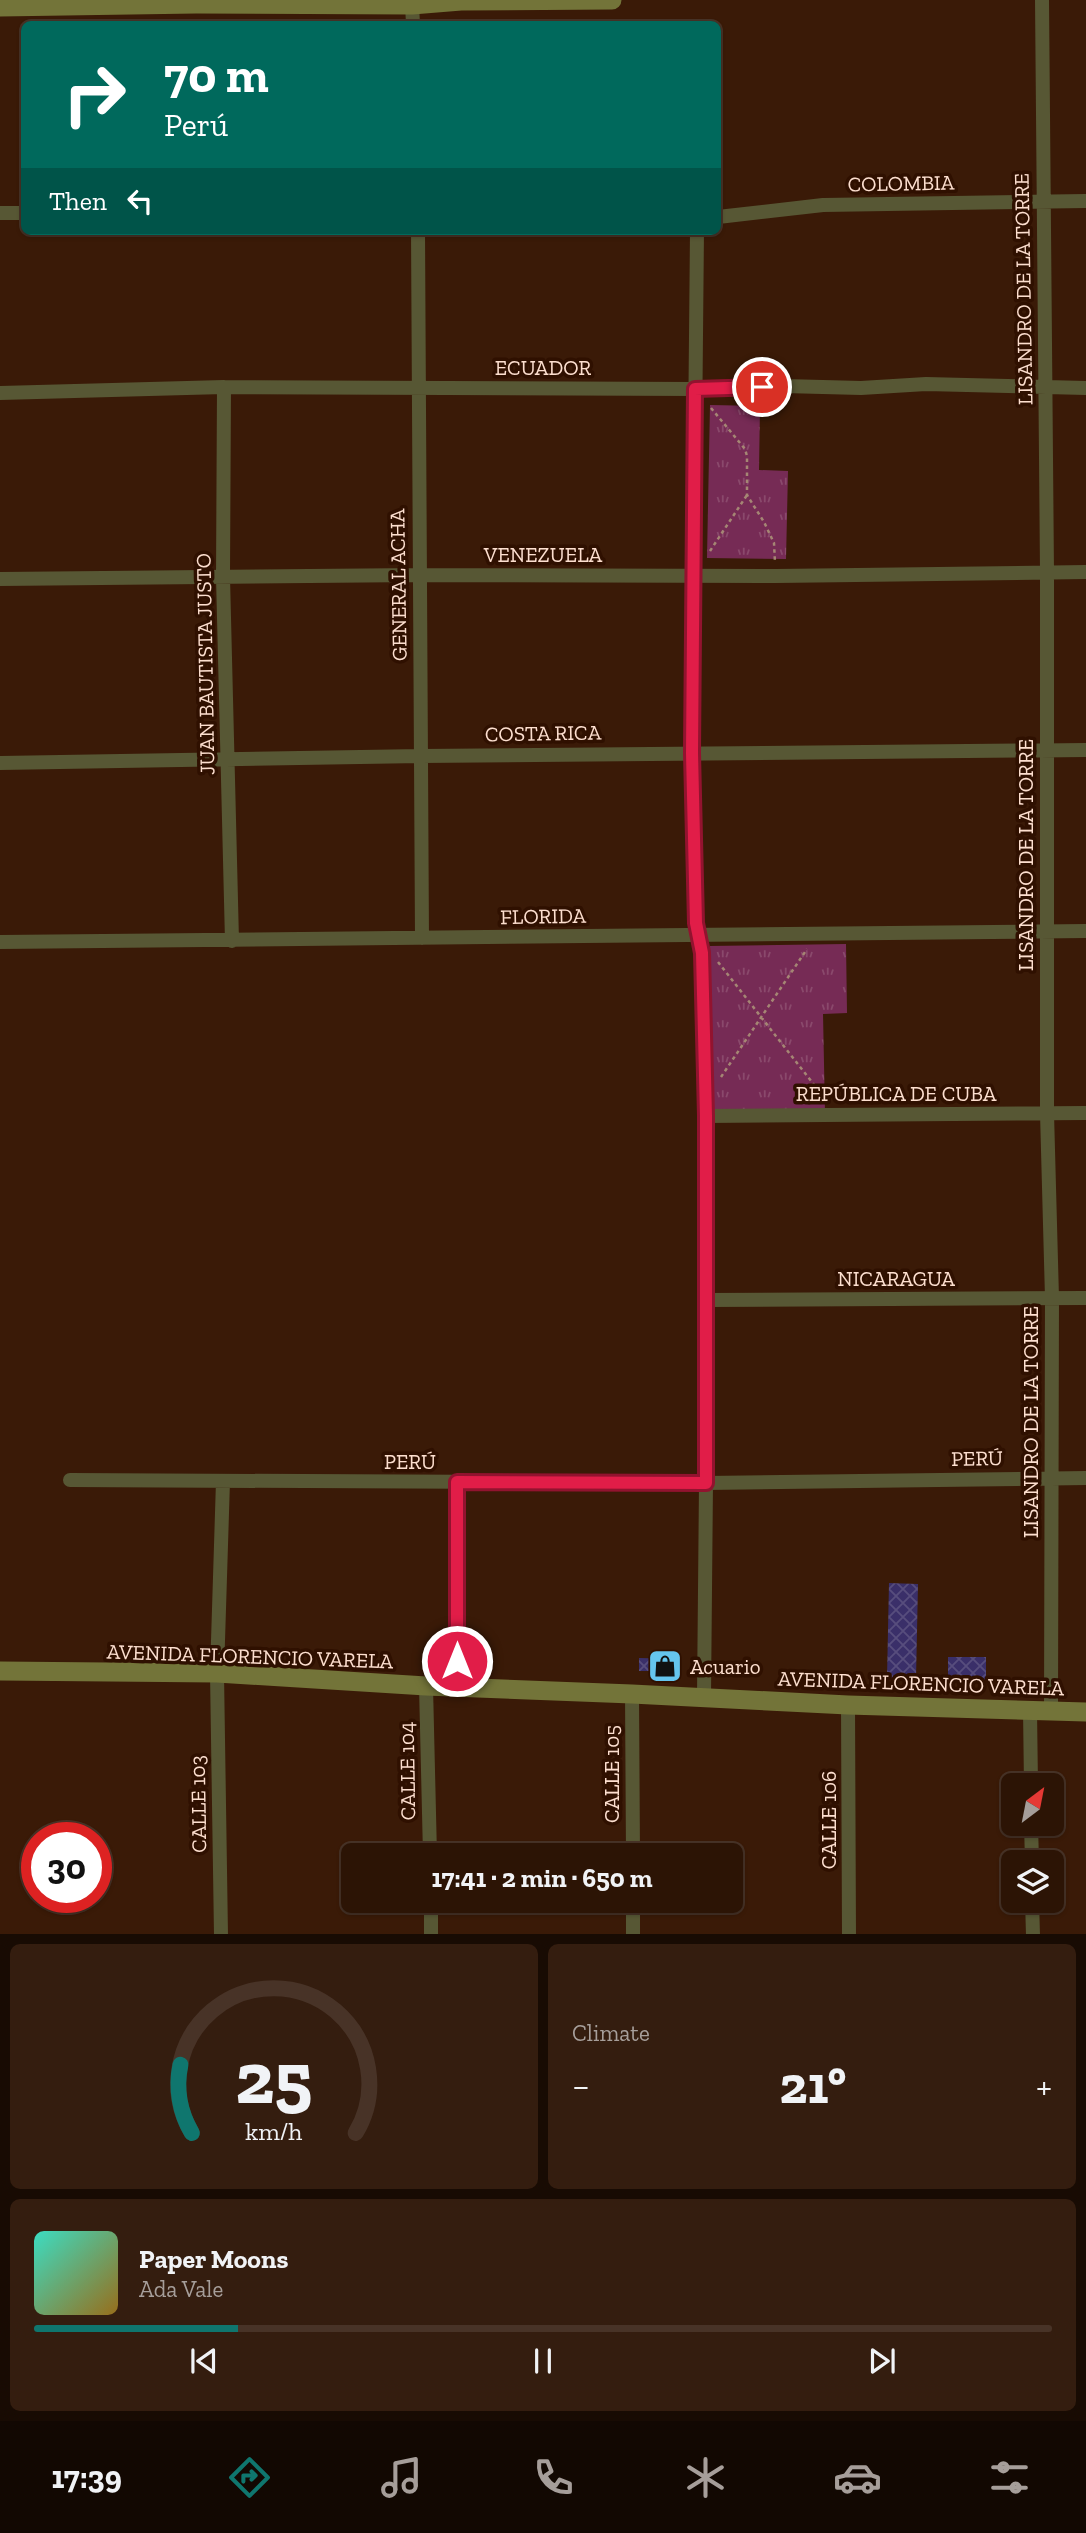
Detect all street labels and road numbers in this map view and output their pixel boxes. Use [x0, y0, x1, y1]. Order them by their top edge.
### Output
street label: COLOMBIA [847, 170, 955, 196]
street label: LISANDRO DE LA TORRE [1008, 173, 1038, 405]
street label: ECUADOR [495, 355, 591, 380]
street label: GENERAL ACHA [384, 508, 412, 661]
street label: VENEZUELA [483, 542, 603, 567]
street label: JUAN BAUTISTA JUSTO [191, 553, 219, 775]
street label: COSTA RICA [485, 719, 602, 747]
street label: LISANDRO DE LA TORRE [1013, 739, 1038, 971]
street label: FLORIDA [500, 903, 586, 929]
street label: REPÚBLICA DE CUBA [796, 1081, 997, 1106]
street label: NICARAGUA [837, 1266, 955, 1291]
street label: LISANDRO DE LA TORRE [1018, 1306, 1043, 1538]
street label: PERÚ [951, 1445, 1003, 1471]
street label: PERÚ [384, 1449, 436, 1474]
street label: AVENIDA FLORENCIO VARELA [106, 1639, 394, 1674]
street label: AVENIDA FLORENCIO VARELA [777, 1666, 1065, 1701]
street label: CALLE 104 [394, 1721, 420, 1821]
street label: CALLE 105 [599, 1725, 624, 1823]
street label: CALLE 103 [185, 1755, 211, 1853]
street label: CALLE 106 [816, 1771, 841, 1869]

